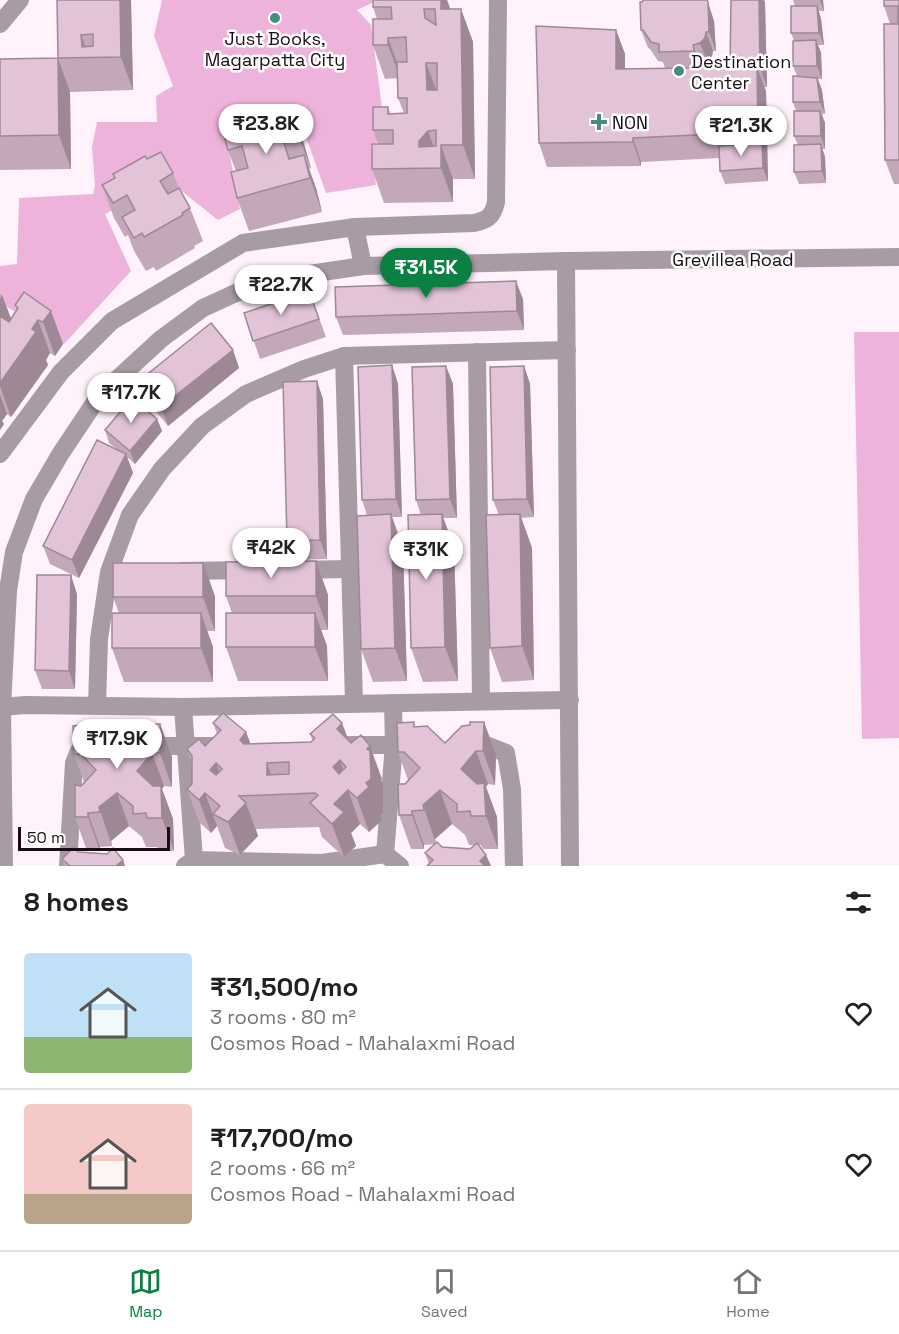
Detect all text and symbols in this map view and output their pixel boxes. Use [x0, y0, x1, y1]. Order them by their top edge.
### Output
marker: Just Books, Magarpatta City [268, 11, 282, 25]
place label: Just Books, Magarpatta City [205, 27, 345, 71]
place label: Destination Center [691, 50, 791, 94]
marker: Destination Center [672, 64, 686, 78]
pin: ₹23.8K [217, 104, 315, 155]
pin: ₹21.3K [692, 106, 790, 157]
text: ₹23.8K [233, 110, 299, 136]
place label: NON [612, 111, 648, 134]
text: ₹21.3K [709, 112, 773, 138]
marker: NON [590, 113, 608, 131]
pin: ₹31.5K [377, 248, 475, 299]
street label: Grevillea Road [672, 248, 794, 271]
text: ₹31.5K [394, 254, 458, 280]
pin: ₹22.7K [232, 265, 330, 316]
text: ₹22.7K [248, 271, 314, 297]
pin: ₹17.7K [82, 373, 180, 424]
text: ₹17.7K [101, 379, 161, 405]
pin: ₹42K [235, 528, 307, 579]
pin: ₹31K [390, 530, 462, 581]
text: ₹42K [246, 534, 296, 560]
text: ₹31K [403, 536, 449, 562]
pin: ₹17.9K [68, 719, 166, 770]
text: ₹17.9K [86, 725, 148, 751]
scale bar [18, 824, 170, 852]
text: 50 m [27, 827, 65, 848]
text: 8 homes [24, 885, 129, 919]
icon: filters [842, 886, 875, 919]
text: ₹31,500/mo [210, 970, 358, 1004]
icon: home [72, 977, 144, 1049]
icon: heart [842, 997, 875, 1030]
text: 3 rooms · 80 m² [210, 1004, 356, 1030]
text: Cosmos Road - Mahalaxmi Road [210, 1030, 515, 1056]
text: ₹17,700/mo [210, 1121, 354, 1155]
icon: home [72, 1128, 144, 1200]
icon: heart [842, 1148, 875, 1181]
text: 2 rooms · 66 m² [210, 1155, 355, 1181]
text: Cosmos Road - Mahalaxmi Road [210, 1181, 515, 1207]
tab: Map [129, 1265, 163, 1322]
tab: Saved [421, 1265, 468, 1322]
tab: Home [726, 1265, 770, 1322]

